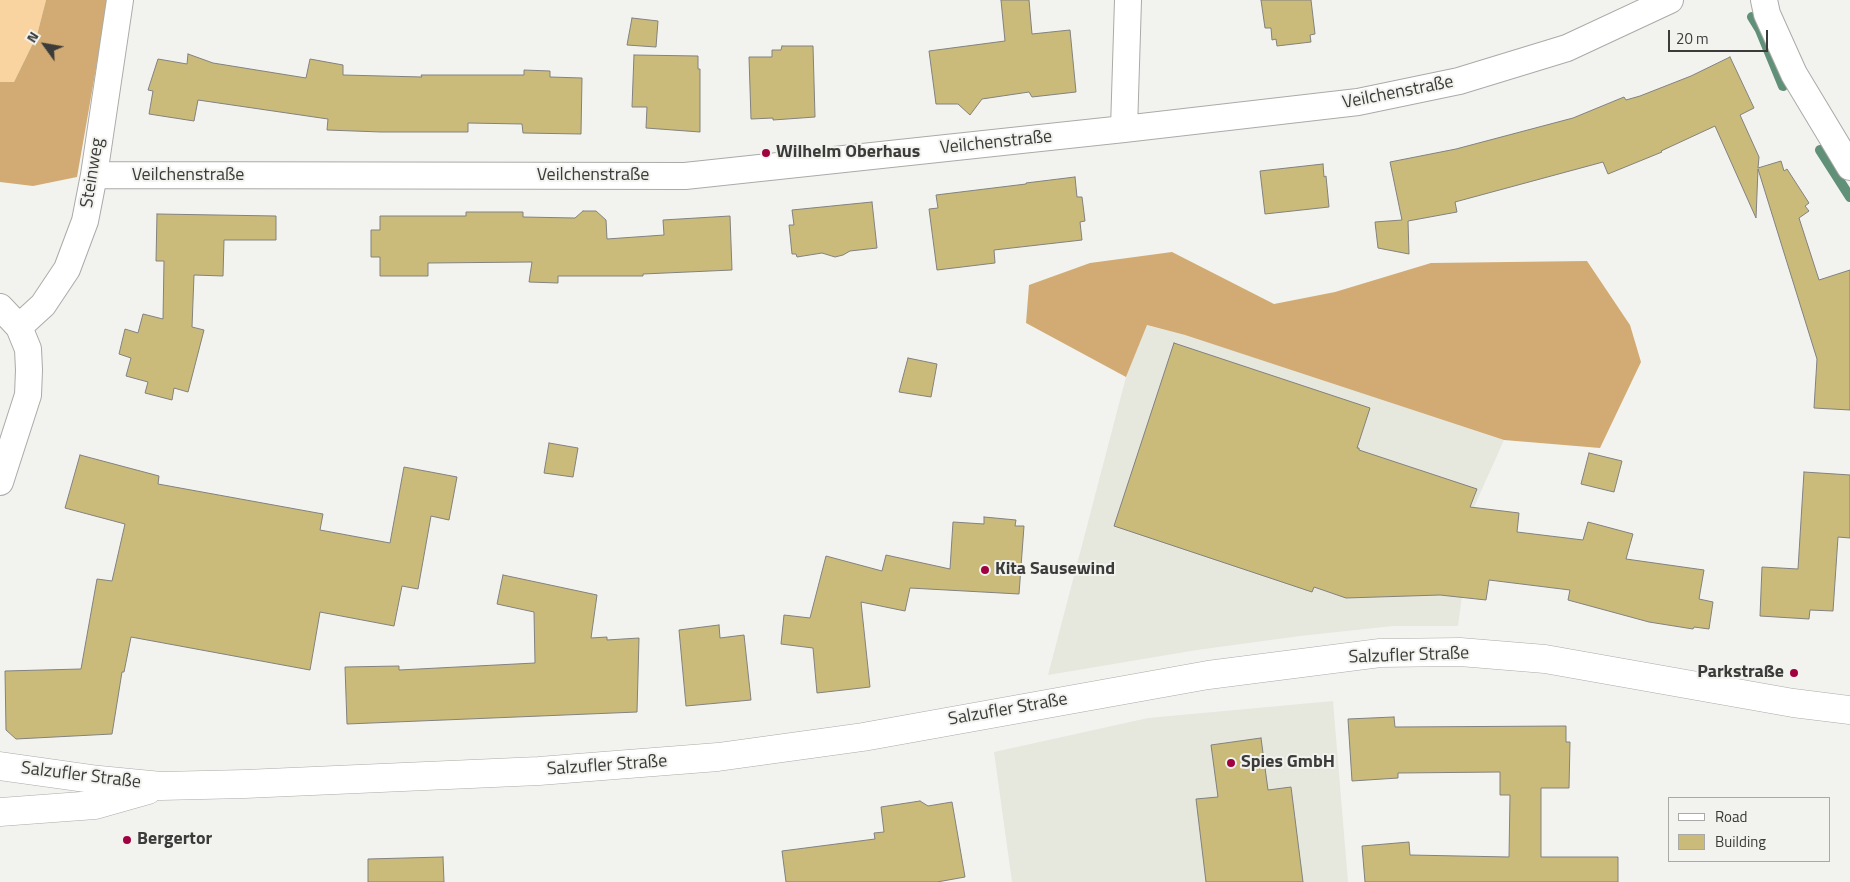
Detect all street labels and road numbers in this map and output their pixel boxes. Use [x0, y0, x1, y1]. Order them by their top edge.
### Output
street label: Veilchenstraße [1341, 72, 1455, 114]
street label: Veilchenstraße [939, 126, 1053, 160]
street label: Steinweg [77, 137, 109, 209]
street label: Veilchenstraße [132, 165, 244, 187]
street label: Veilchenstraße [537, 165, 649, 187]
street label: Salzufler Straße [1348, 643, 1470, 669]
street label: Salzufler Straße [947, 689, 1069, 731]
street label: Salzufler Straße [546, 751, 668, 781]
street label: Salzufler Straße [20, 758, 142, 794]

